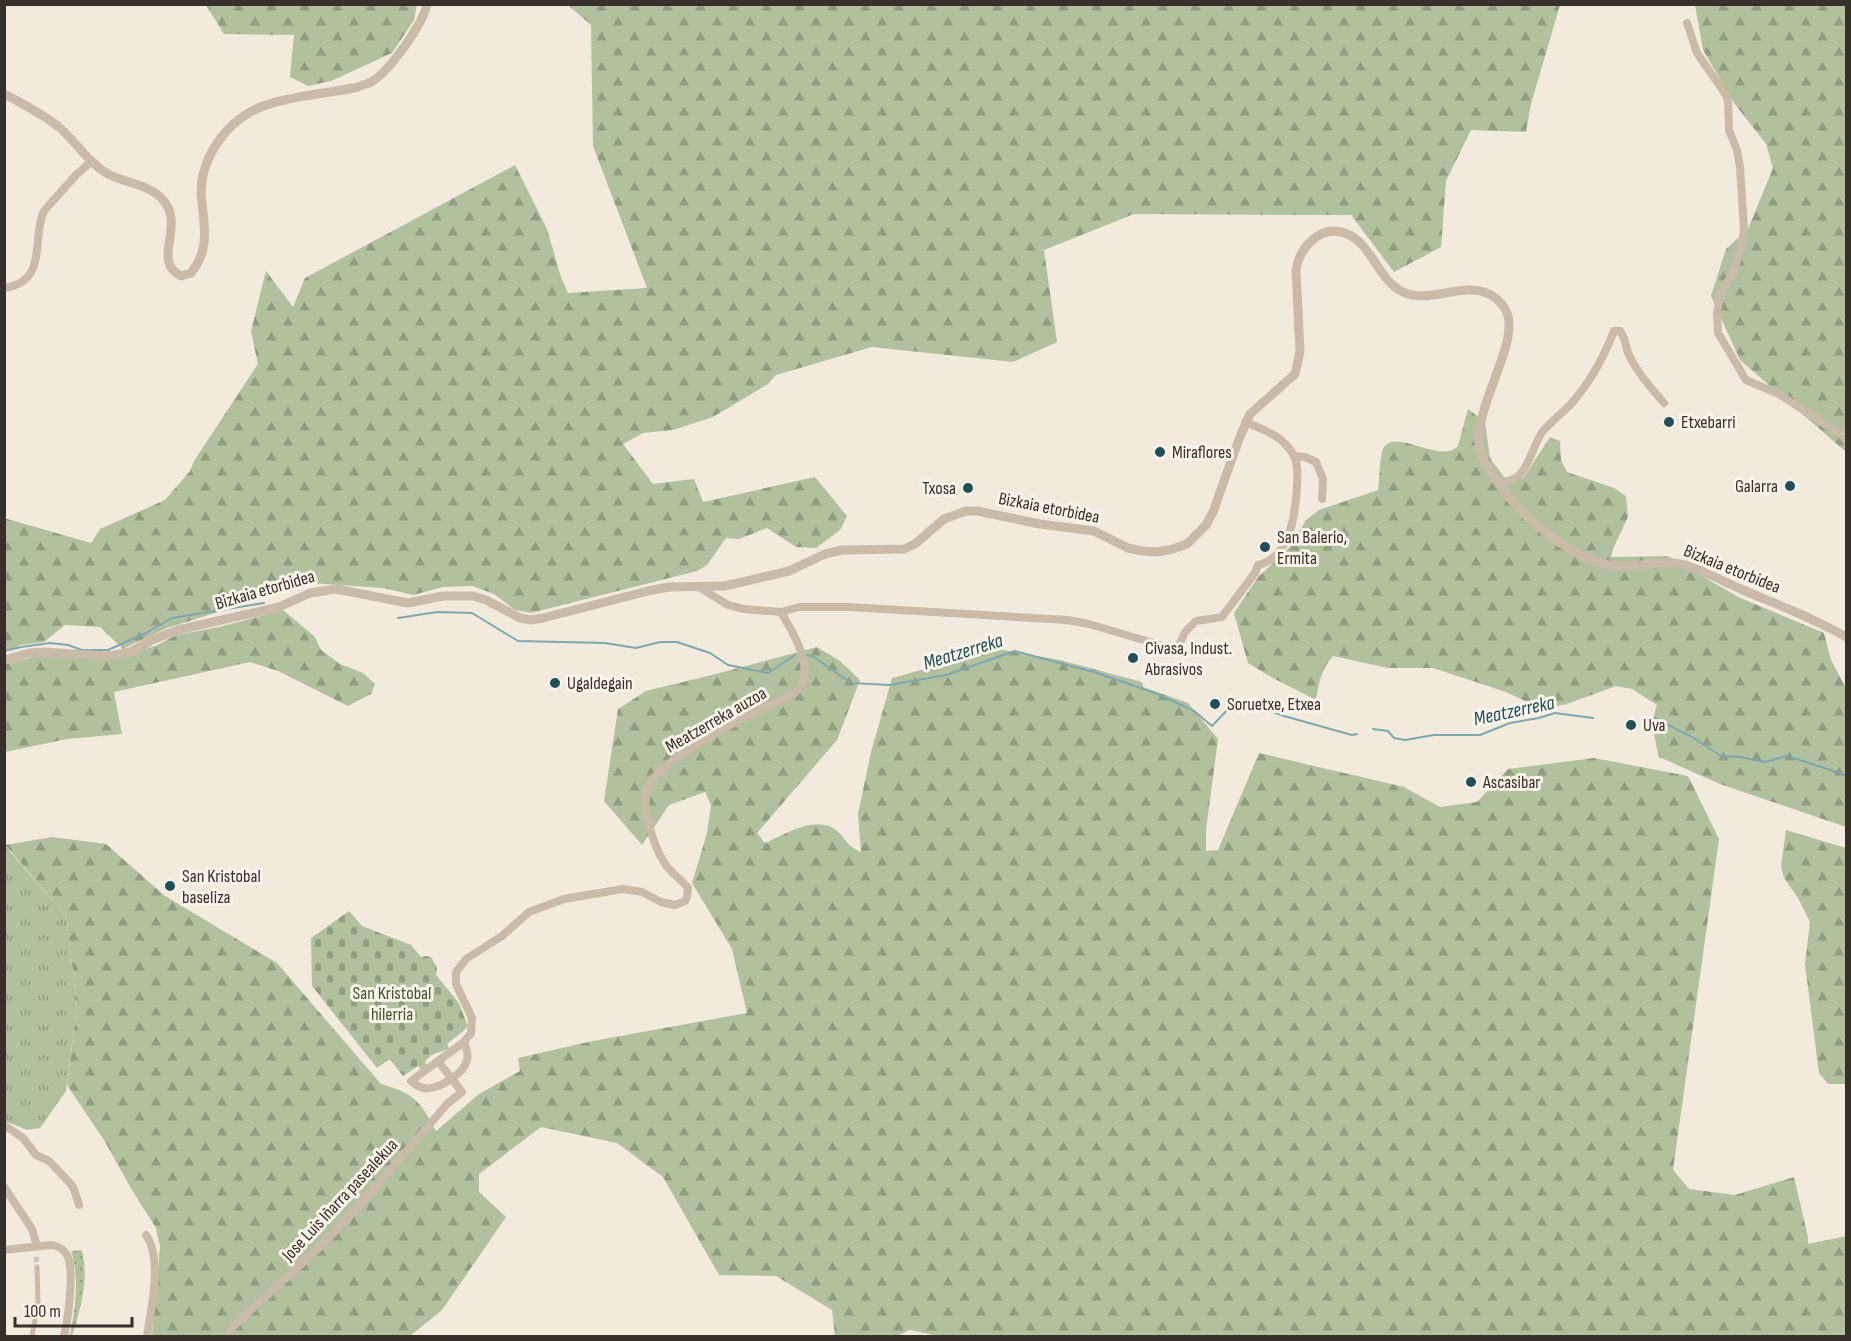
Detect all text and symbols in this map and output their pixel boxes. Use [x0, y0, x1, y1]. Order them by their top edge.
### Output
place label: Etxebarri [1681, 412, 1736, 433]
marker: Etxebarri [1662, 415, 1676, 429]
place label: Miraflores [1172, 442, 1232, 463]
marker: Miraflores [1153, 445, 1167, 459]
place label: Galarra [1735, 476, 1778, 497]
place label: Txosa [922, 478, 956, 499]
marker: Galarra [1783, 479, 1797, 493]
marker: Txosa [961, 481, 975, 495]
street label: Bizkaia etorbidea [997, 488, 1101, 528]
place label: San Balerio, Ermita [1277, 527, 1347, 569]
marker: San Balerio, Ermita [1258, 540, 1272, 554]
street label: Bizkaia etorbidea [1681, 540, 1783, 598]
street label: Bizkaia etorbidea [213, 566, 317, 614]
water label: Meatzerreka [920, 629, 1006, 675]
place label: Civasa, Indust. Abrasivos [1144, 638, 1232, 680]
marker: Civasa, Indust. Abrasivos [1126, 651, 1140, 665]
place label: Ugaldegain [567, 673, 633, 694]
marker: Ugaldegain [548, 676, 562, 690]
street label: Meatzerreka auzoa [662, 683, 770, 757]
water label: Meatzerreka [1471, 691, 1557, 731]
place label: Soruetxe, Etxea [1227, 694, 1321, 715]
marker: Soruetxe, Etxea [1208, 697, 1222, 711]
place label: Uva [1643, 715, 1666, 736]
marker: Uva [1624, 718, 1638, 732]
place label: Ascasibar [1482, 772, 1540, 793]
marker: Ascasibar [1464, 775, 1478, 789]
place label: San Kristobal baseliza [182, 866, 261, 908]
marker: San Kristobal baseliza [163, 879, 177, 893]
park label: San Kristobal hilerria [353, 983, 431, 1025]
street label: Jose Luis Iñarra pasealekua [277, 1134, 402, 1266]
scale bar [15, 1290, 132, 1328]
text: 100 m [24, 1301, 61, 1322]

